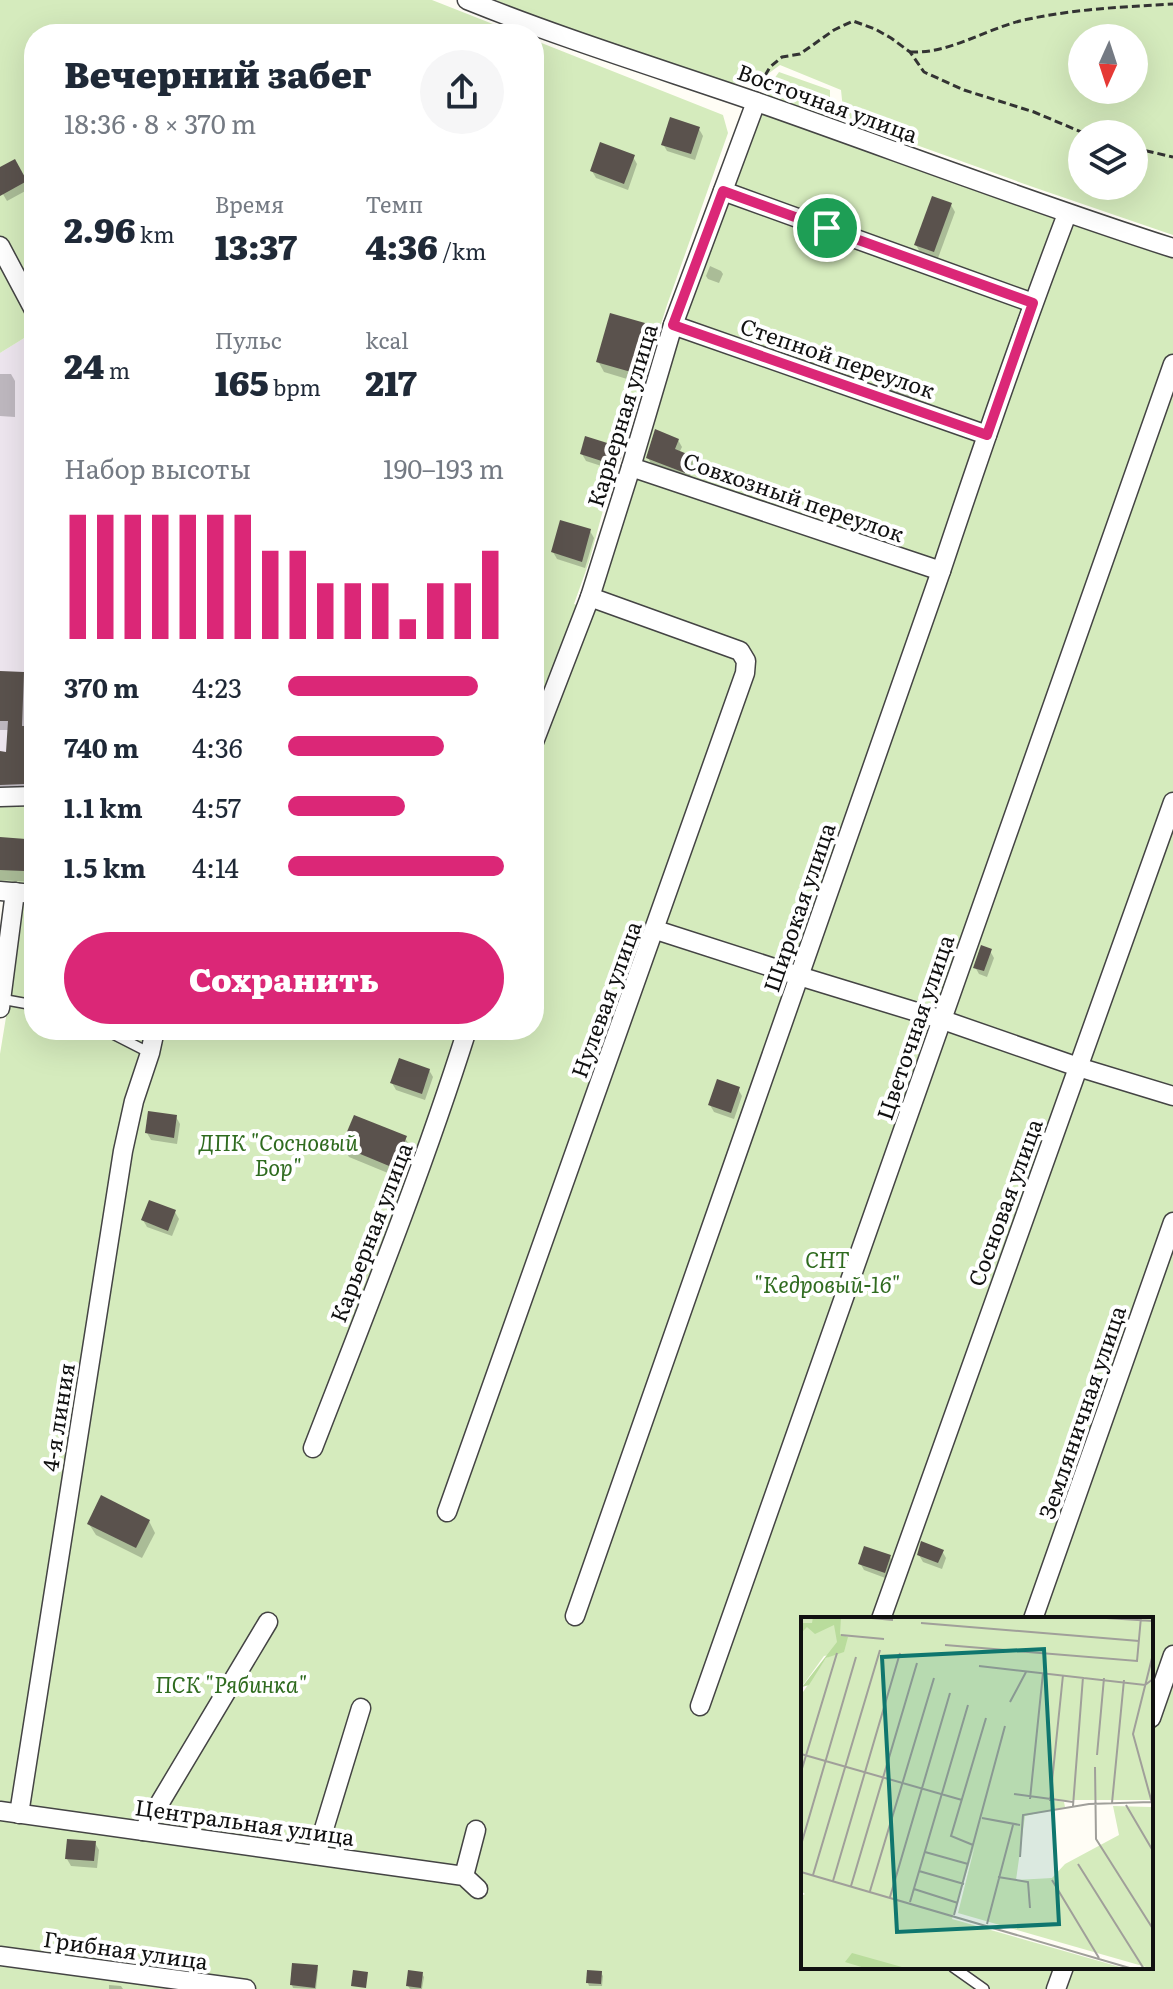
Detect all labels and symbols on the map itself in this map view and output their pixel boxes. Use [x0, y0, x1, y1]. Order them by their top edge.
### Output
north arrow [1068, 24, 1148, 104]
street label: Восточная улица [733, 54, 923, 150]
pin [793, 194, 861, 262]
street label: Степной переулок [736, 308, 940, 406]
street label: Карьерная улица [577, 319, 665, 511]
street label: Совхозный переулок [679, 443, 909, 549]
street label: Широкая улица [754, 818, 842, 996]
street label: Нулевая улица [561, 916, 649, 1082]
street label: Цветочная улица [867, 930, 961, 1124]
street label: Сосновая улица [958, 1114, 1050, 1290]
park label: ДПК "Сосновый Бор" [198, 1125, 358, 1183]
street label: Карьерная улица [320, 1137, 420, 1327]
park label: СНТ "Кедровый-16" [754, 1242, 900, 1300]
street label: Земляничная улица [1029, 1301, 1133, 1523]
street label: 4-я линия [32, 1360, 82, 1474]
inset map [801, 1617, 1153, 1969]
park label: ПСК "Рябинка" [155, 1667, 307, 1700]
street label: Центральная улица [133, 1789, 357, 1853]
street label: Грибная улица [42, 1921, 211, 1977]

